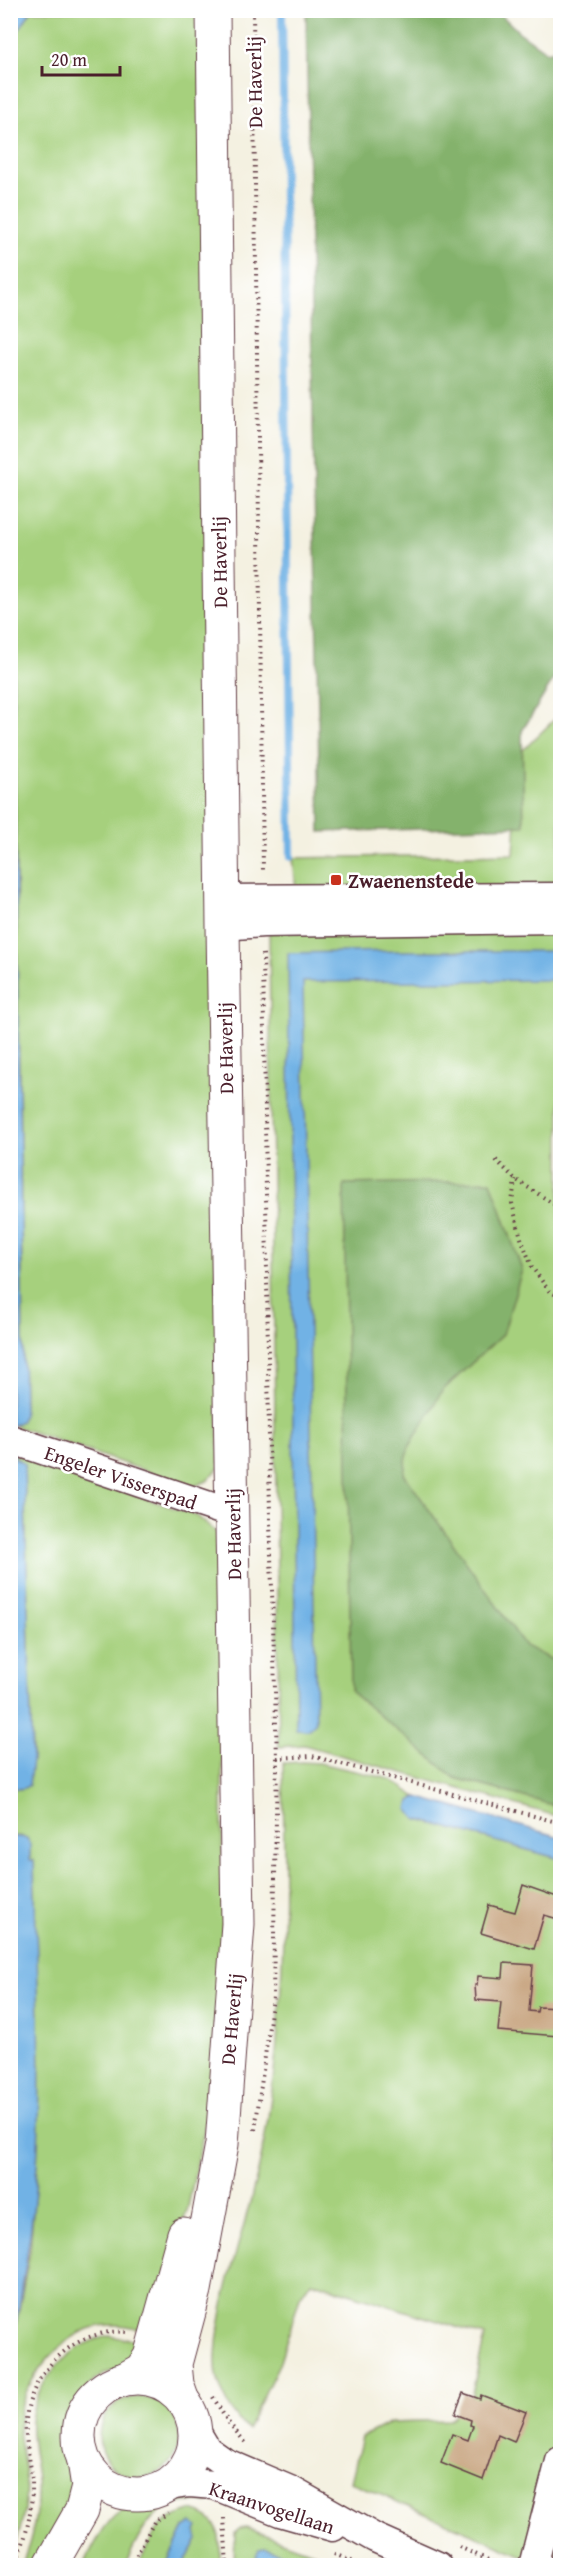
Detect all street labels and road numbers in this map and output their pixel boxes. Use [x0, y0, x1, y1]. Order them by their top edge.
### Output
street label: De Haverlij [239, 36, 269, 128]
street label: De Haverlij [204, 516, 234, 608]
street label: De Haverlij [210, 1002, 240, 1094]
street label: Engeler Visserspad [41, 1437, 201, 1517]
street label: De Haverlij [218, 1488, 248, 1580]
street label: De Haverlij [213, 1972, 249, 2066]
street label: Kraanvogellaan [205, 2473, 339, 2541]

